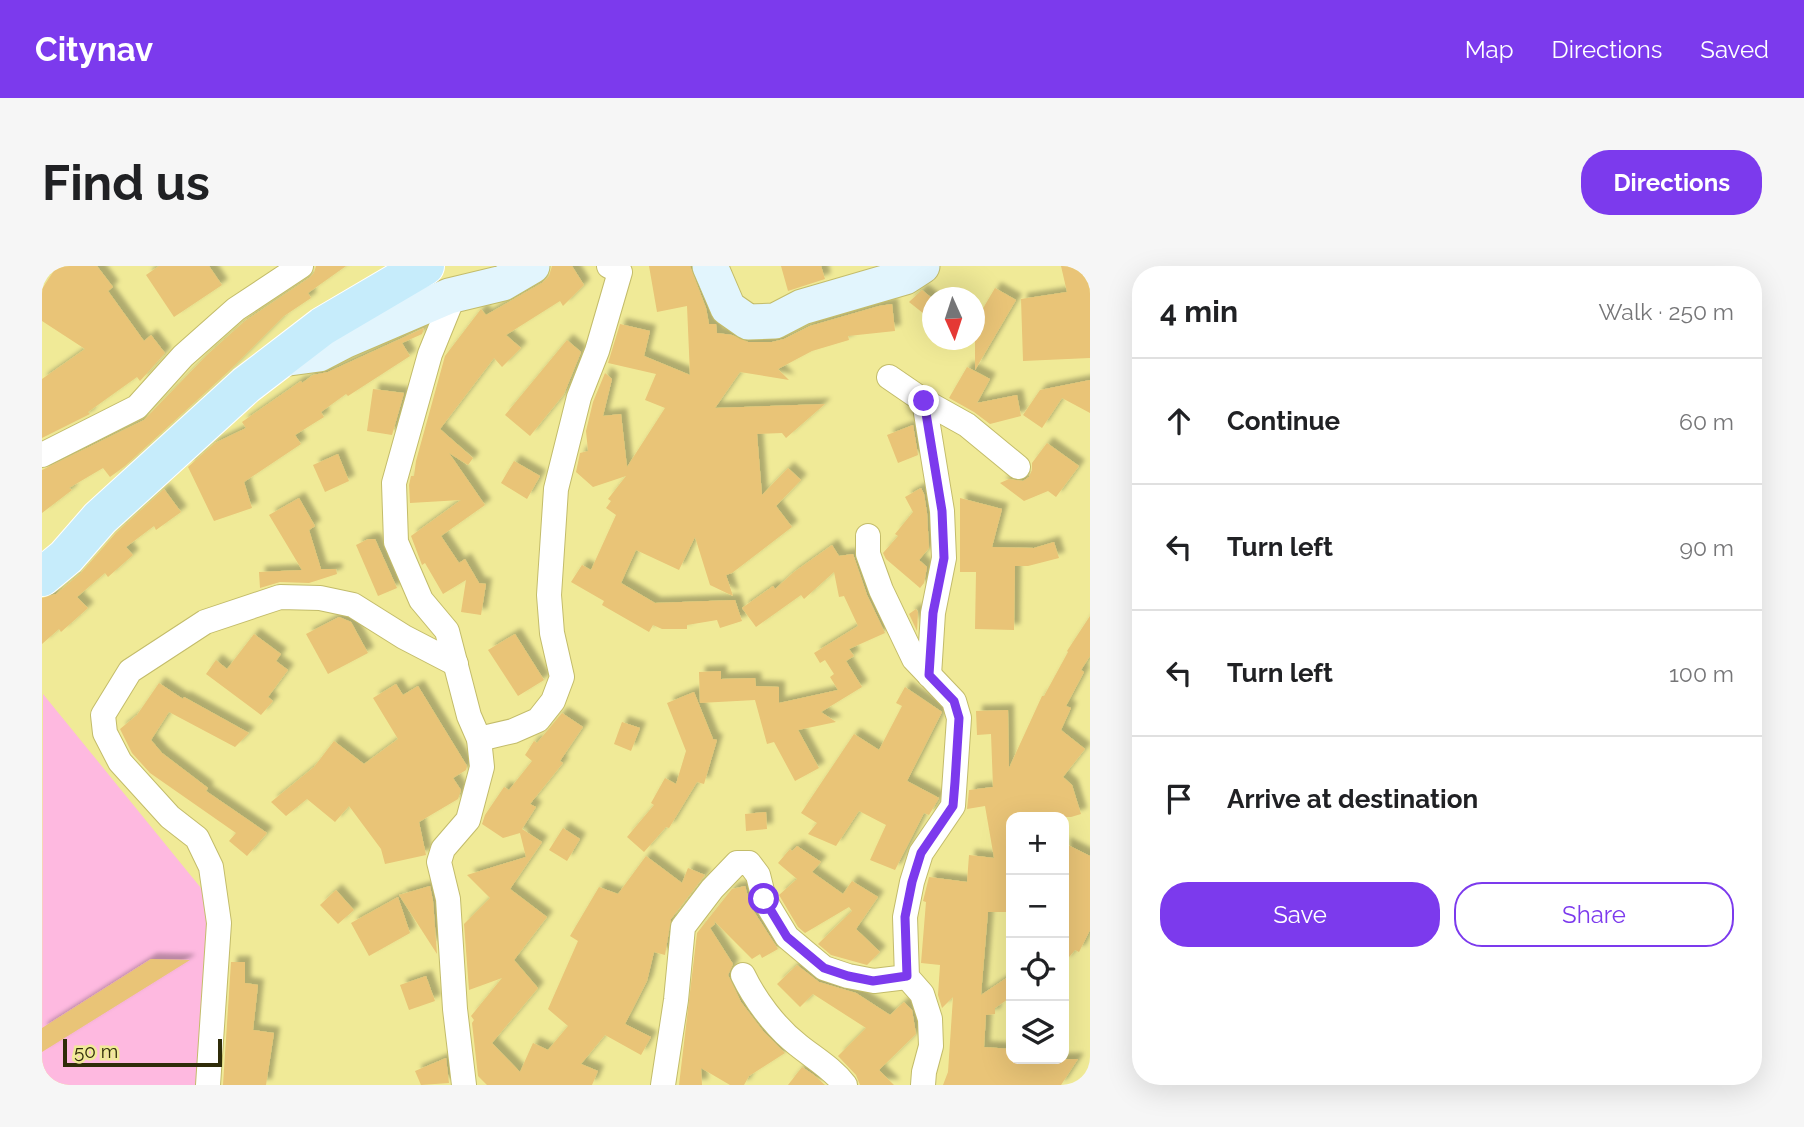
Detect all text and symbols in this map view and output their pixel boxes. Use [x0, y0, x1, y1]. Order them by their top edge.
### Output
text: Citynav [35, 30, 153, 69]
text: Map [1465, 35, 1514, 64]
text: Directions [1552, 35, 1662, 64]
text: Saved [1700, 35, 1769, 64]
button: Directions [1581, 150, 1762, 215]
text: Find us [42, 154, 210, 211]
north arrow [922, 287, 985, 350]
text: 4 min [1160, 294, 1238, 329]
text: Walk · 250 m [1599, 298, 1734, 325]
route end [908, 385, 939, 416]
icon: ahead [1160, 402, 1198, 440]
text: Continue [1227, 406, 1340, 436]
text: 60 m [1679, 408, 1734, 435]
icon: left [1160, 528, 1198, 566]
text: Turn left [1227, 532, 1333, 562]
text: 90 m [1679, 534, 1734, 561]
icon: left [1160, 654, 1198, 692]
text: Turn left [1227, 658, 1333, 688]
text: 100 m [1669, 660, 1734, 687]
icon: arrive [1160, 780, 1198, 818]
text: Arrive at destination [1227, 784, 1478, 814]
map controls [1006, 812, 1069, 1064]
button: + [1006, 812, 1069, 875]
button: − [1006, 875, 1069, 938]
button: Save [1160, 882, 1440, 947]
button: Share [1454, 882, 1734, 947]
route start [748, 883, 779, 914]
button: locate [1006, 938, 1069, 1001]
button: layers [1006, 1001, 1069, 1064]
scale bar [63, 1036, 222, 1068]
text: 50 m [74, 1040, 118, 1062]

